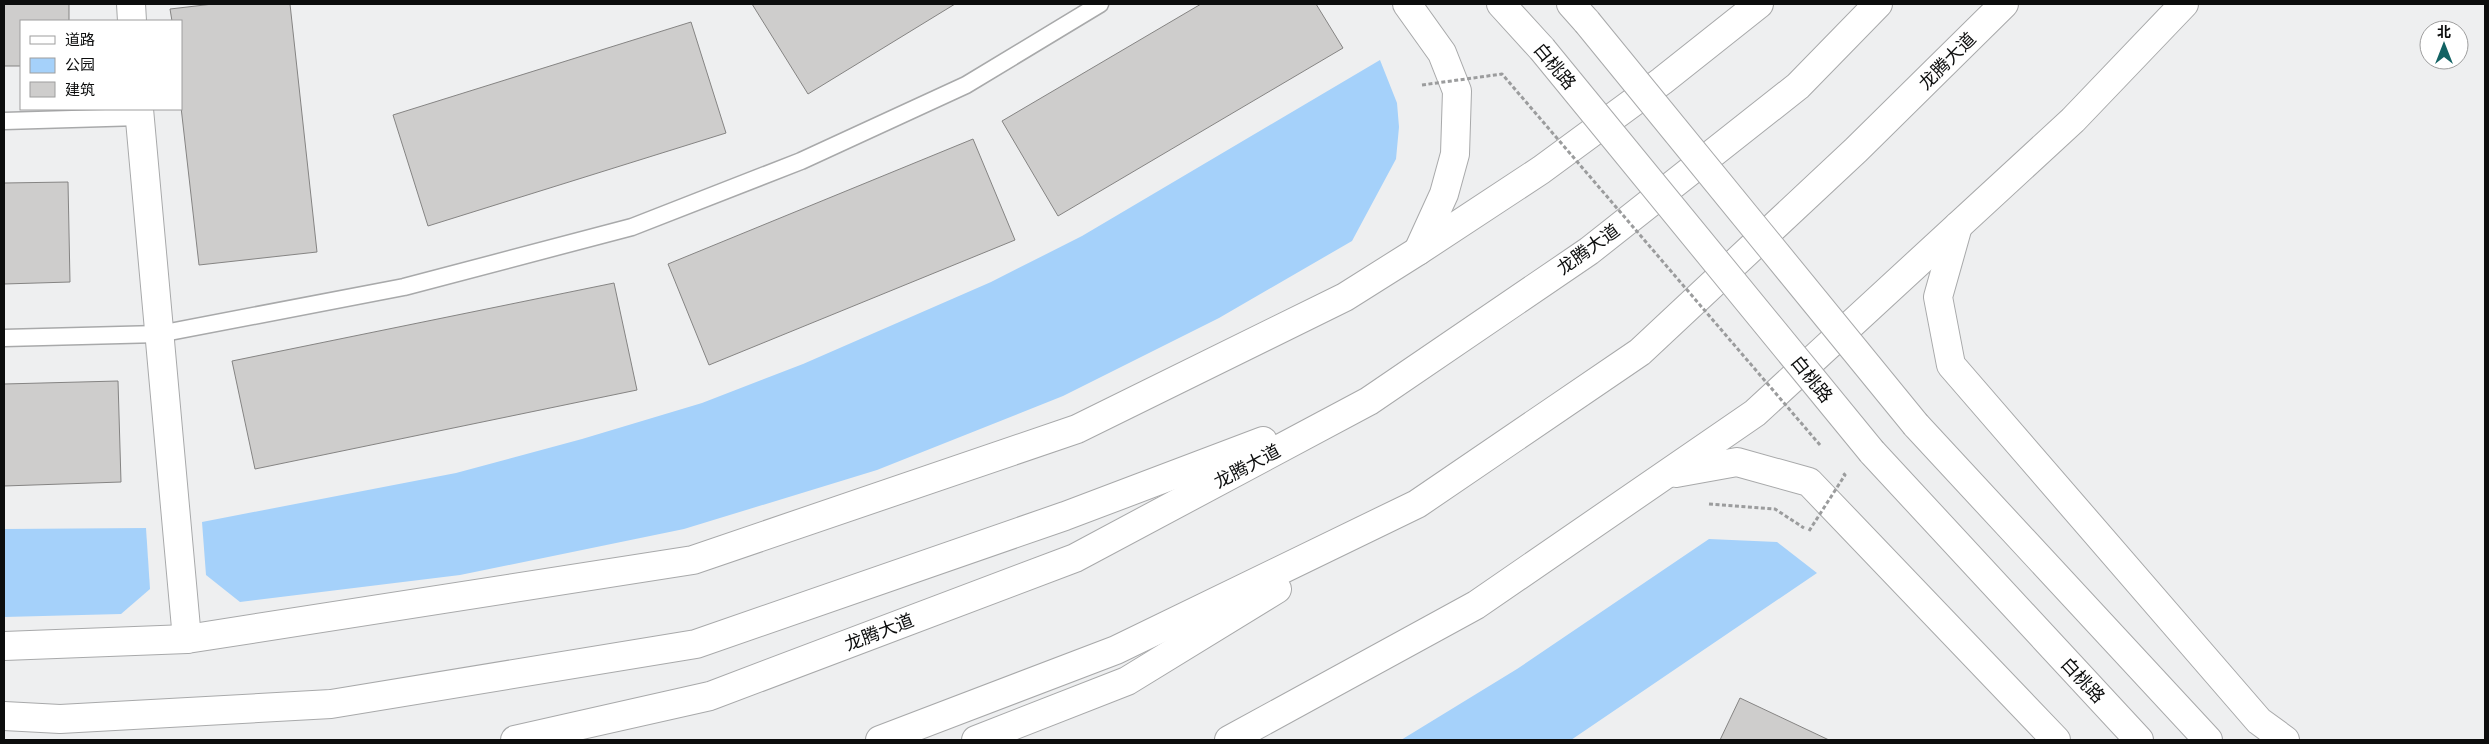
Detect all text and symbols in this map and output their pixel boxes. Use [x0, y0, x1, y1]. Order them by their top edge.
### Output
legend [20, 20, 182, 110]
north arrow [2419, 20, 2469, 70]
text: 北 [2437, 23, 2451, 41]
street label: 龙腾大道 [1913, 27, 1981, 95]
text: 道路 [65, 30, 95, 49]
street label: 白桃路 [1529, 38, 1581, 94]
text: 公园 [65, 55, 95, 74]
text: 建筑 [65, 80, 95, 99]
street label: 龙腾大道 [1552, 219, 1624, 279]
street label: 白桃路 [1786, 351, 1838, 407]
street label: 龙腾大道 [1210, 439, 1284, 493]
street label: 龙腾大道 [841, 608, 917, 656]
street label: 白桃路 [2056, 652, 2110, 708]

